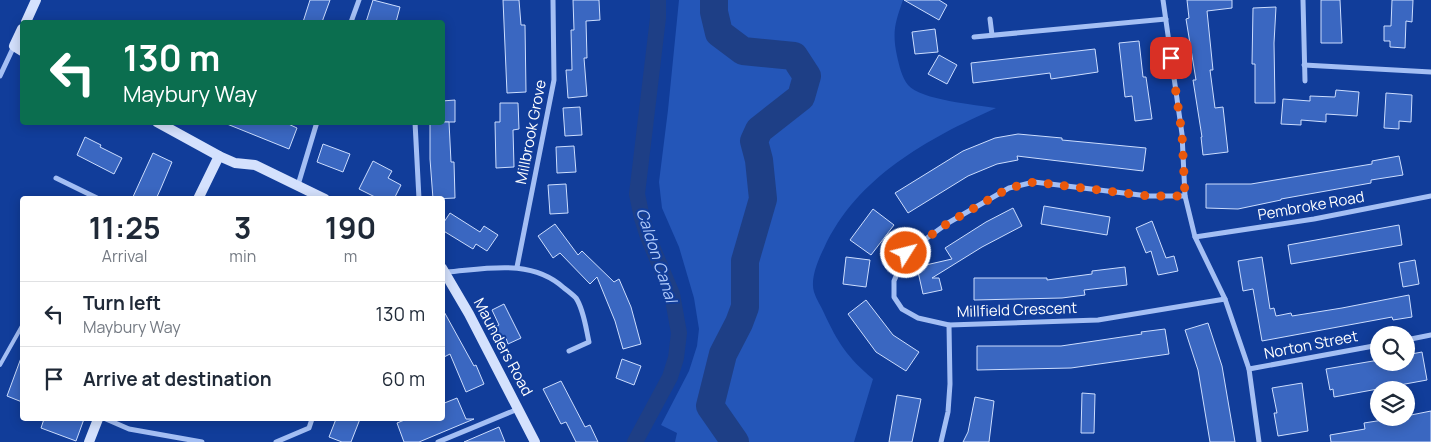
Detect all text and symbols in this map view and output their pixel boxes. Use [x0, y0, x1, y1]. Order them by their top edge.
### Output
text: 130 m [123, 34, 220, 82]
pin [1150, 37, 1192, 79]
icon: left [40, 40, 105, 105]
icon: arrive [1157, 44, 1185, 72]
street label: Millbrook Grove [510, 78, 551, 186]
text: Maybury Way [123, 79, 257, 109]
street label: Pembroke Road [1256, 186, 1366, 225]
water label: Caldon Canal [631, 205, 683, 307]
text: 11:25 [89, 207, 161, 248]
text: 3 [234, 207, 251, 248]
text: 190 [325, 207, 376, 248]
position arrow [879, 226, 931, 278]
text: Arrival [102, 245, 148, 267]
text: min [229, 245, 256, 267]
text: m [344, 245, 357, 267]
text: Turn left [83, 290, 161, 316]
street label: Maunders Road [469, 294, 538, 399]
street label: Millfield Crescent [956, 297, 1078, 322]
icon: left [40, 300, 68, 328]
text: 130 m [376, 301, 425, 327]
text: Maybury Way [83, 316, 181, 338]
street label: Norton Street [1262, 325, 1360, 364]
map controls [1370, 326, 1415, 426]
button: search [1370, 326, 1415, 371]
icon: arrive [40, 365, 68, 393]
text: Arrive at destination [83, 366, 272, 392]
text: 60 m [382, 366, 425, 392]
button: layers [1370, 381, 1415, 426]

